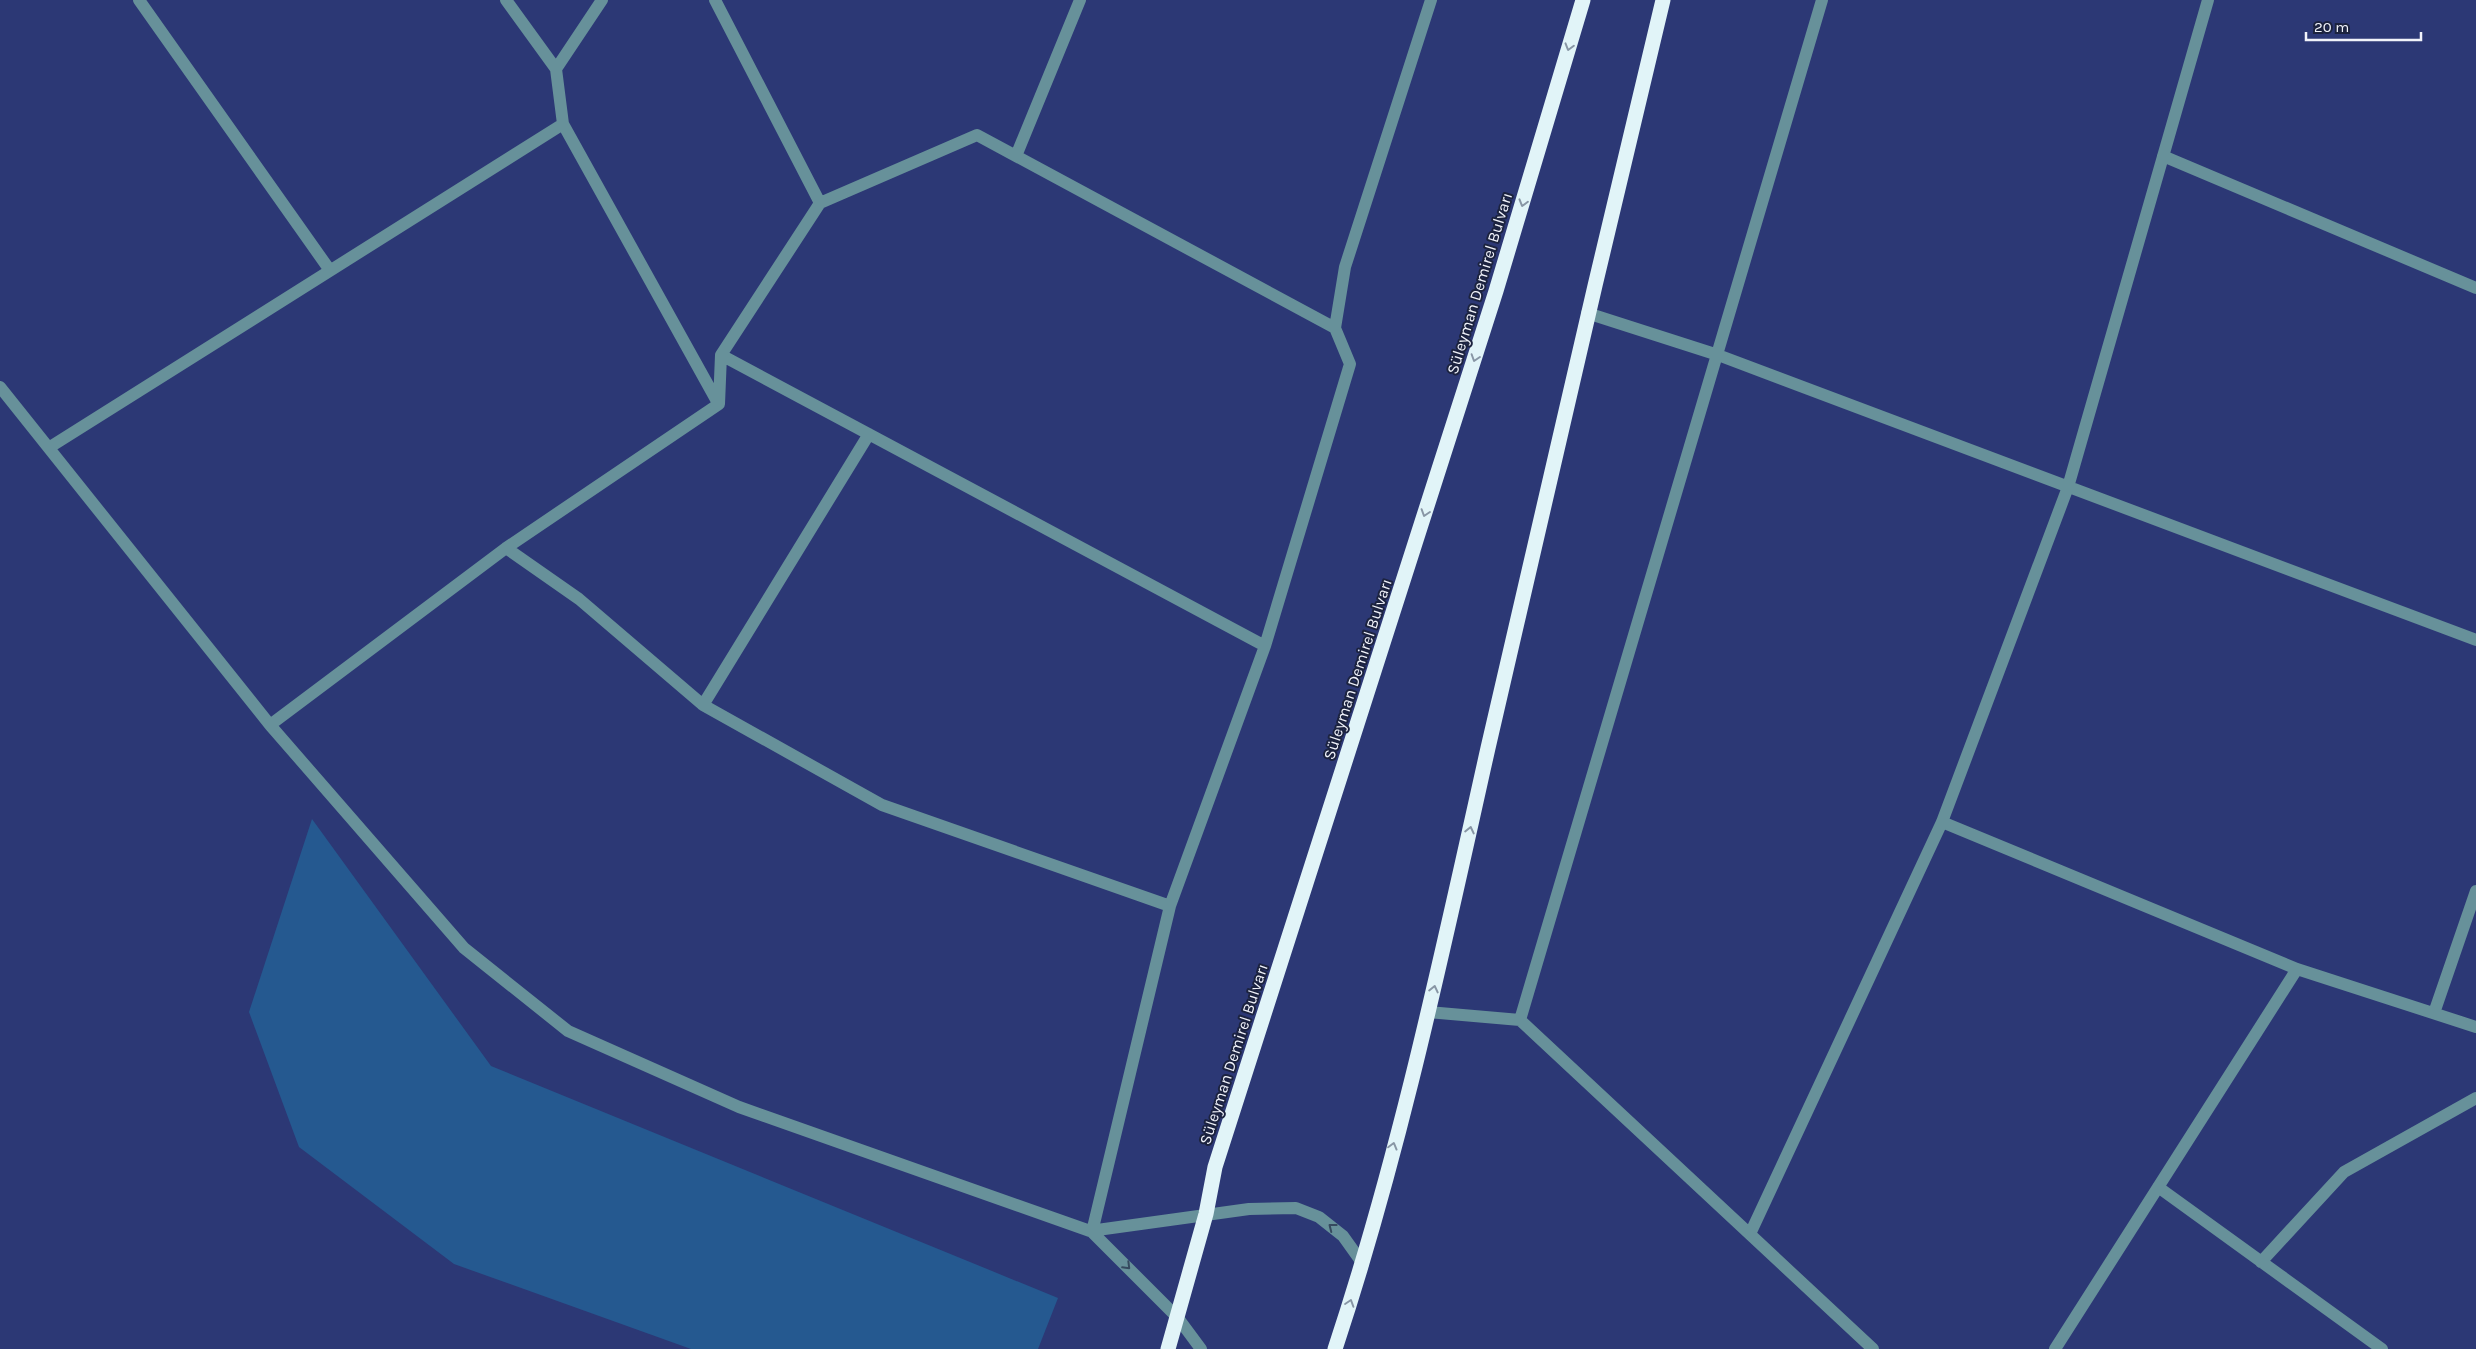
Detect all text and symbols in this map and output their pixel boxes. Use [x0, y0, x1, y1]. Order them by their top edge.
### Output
scale bar [2306, 10, 2421, 42]
text: 20 m [2314, 18, 2349, 36]
one-way arrow [1564, 42, 1574, 50]
street label: Süleyman Demirel Bulvarı [1443, 190, 1516, 376]
one-way arrow [1518, 198, 1528, 206]
one-way arrow [1471, 353, 1481, 362]
one-way arrow [1421, 508, 1431, 516]
street label: Süleyman Demirel Bulvarı [1319, 576, 1396, 762]
one-way arrow [1464, 826, 1475, 835]
street label: Süleyman Demirel Bulvarı [1195, 961, 1272, 1147]
one-way arrow [1428, 984, 1438, 993]
one-way arrow [1388, 1143, 1398, 1151]
one-way arrow [1328, 1224, 1338, 1233]
one-way arrow [1121, 1261, 1130, 1270]
one-way arrow [1344, 1299, 1354, 1307]

